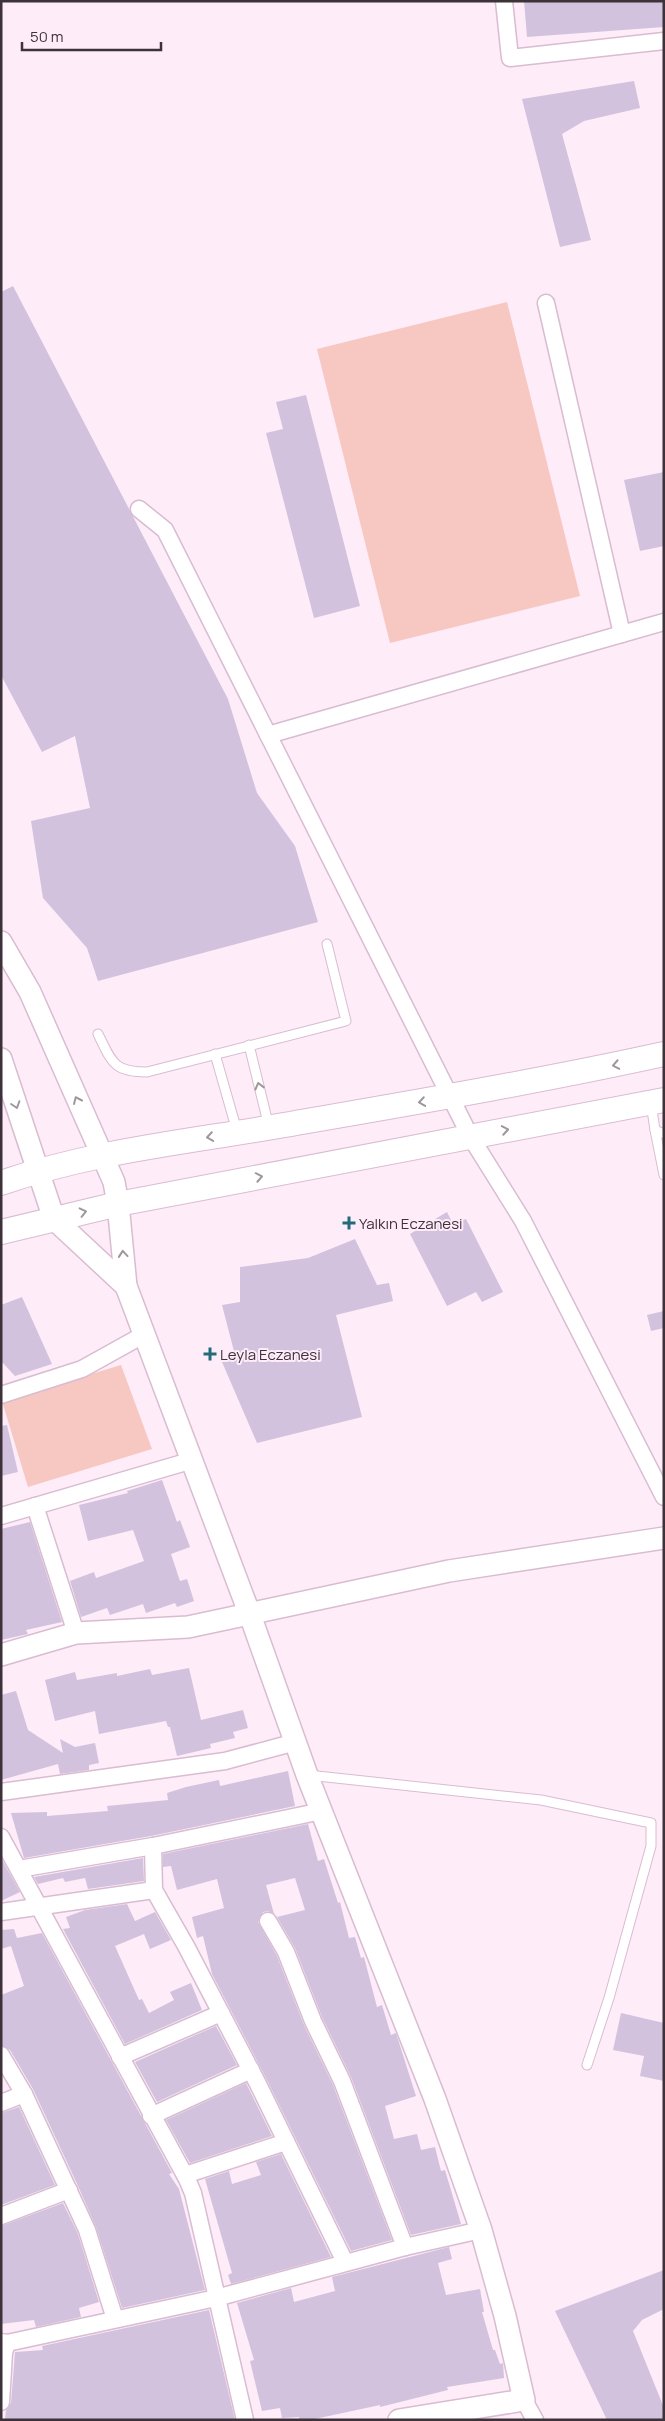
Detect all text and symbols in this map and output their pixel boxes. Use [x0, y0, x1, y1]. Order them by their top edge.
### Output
scale bar [22, 20, 161, 52]
text: 50 m [30, 26, 64, 47]
one-way arrow [612, 1059, 621, 1069]
one-way arrow [254, 1082, 265, 1091]
one-way arrow [72, 1096, 83, 1105]
one-way arrow [418, 1096, 426, 1106]
one-way arrow [11, 1100, 21, 1109]
one-way arrow [500, 1125, 509, 1136]
one-way arrow [206, 1131, 214, 1142]
one-way arrow [255, 1172, 263, 1182]
one-way arrow [78, 1208, 87, 1218]
place label: Yalkın Eczanesi [359, 1213, 463, 1234]
marker: Yalkın Eczanesi [343, 1217, 355, 1229]
one-way arrow [118, 1249, 129, 1257]
place label: Leyla Eczanesi [220, 1344, 321, 1365]
marker: Leyla Eczanesi [204, 1348, 216, 1360]

